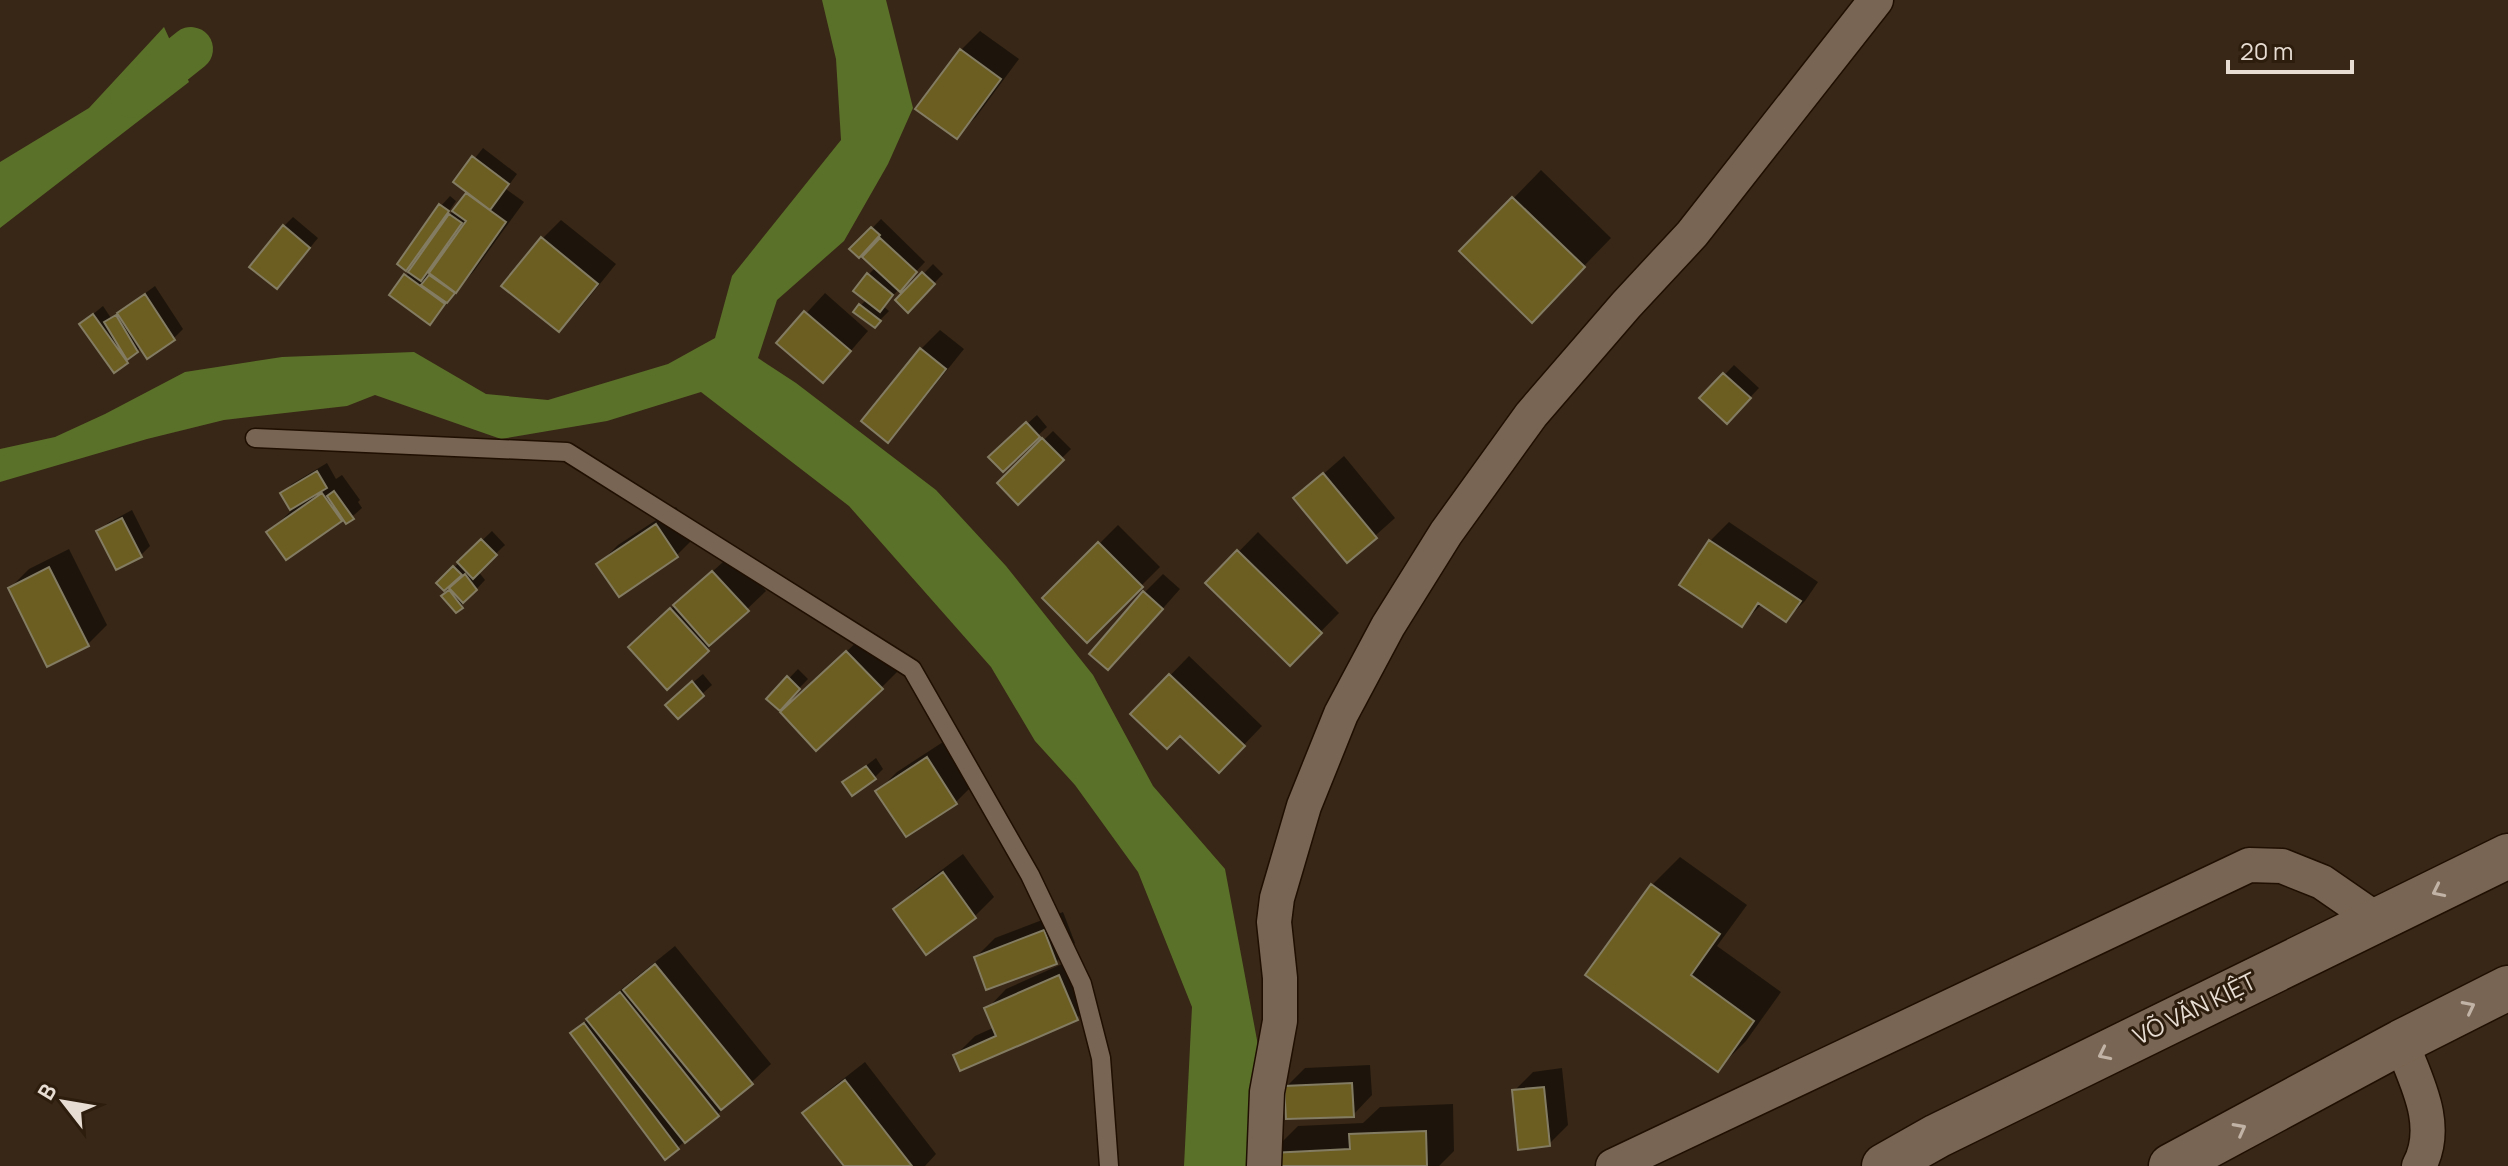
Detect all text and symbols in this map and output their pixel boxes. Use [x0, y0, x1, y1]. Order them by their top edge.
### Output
scale bar [2228, 24, 2352, 74]
text: 20 m [2240, 34, 2293, 67]
one-way arrow [2432, 881, 2446, 897]
street label: VÕ VĂN KIỆT [2127, 963, 2262, 1052]
one-way arrow [2461, 1001, 2476, 1017]
one-way arrow [2097, 1044, 2112, 1060]
north arrow [24, 1062, 104, 1142]
text: B [30, 1078, 63, 1105]
one-way arrow [2231, 1123, 2245, 1139]

